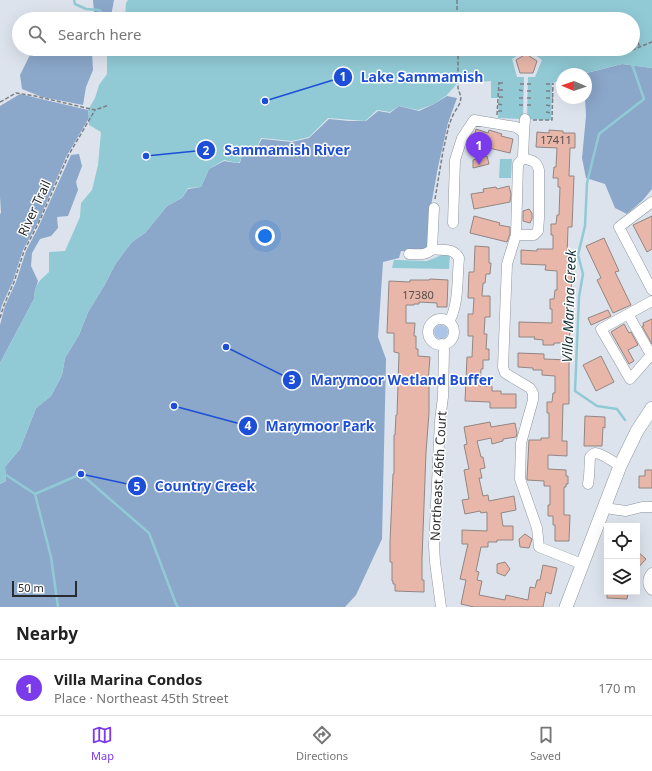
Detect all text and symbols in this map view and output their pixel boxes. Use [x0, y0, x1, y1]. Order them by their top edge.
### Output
search box [12, 12, 640, 56]
icon: search [26, 23, 48, 45]
text: Search here [58, 24, 141, 44]
callout: Lake Sammamish [333, 64, 492, 90]
text: Lake Sammamish [361, 67, 483, 86]
text: 1 [340, 68, 346, 85]
north arrow [556, 68, 592, 104]
pin: 1 [466, 132, 492, 165]
house number: 17411 [540, 132, 572, 147]
callout: Sammamish River [196, 137, 357, 163]
text: Sammamish River [224, 140, 350, 159]
text: 2 [203, 142, 210, 159]
street label: River Trail [13, 177, 55, 239]
your location [255, 226, 275, 246]
water label: Villa Marina Creek [557, 248, 580, 363]
house number: 17380 [402, 287, 434, 302]
callout: Marymoor Wetland Buffer [282, 367, 501, 393]
text: Marymoor Wetland Buffer [311, 370, 494, 389]
text: 3 [289, 371, 296, 388]
street label: Northeast 46th Court [426, 410, 450, 541]
callout: Marymoor Park [238, 413, 382, 439]
text: Marymoor Park [266, 416, 375, 435]
text: 4 [245, 417, 252, 434]
callout: Country Creek [127, 473, 263, 499]
text: Country Creek [155, 476, 255, 495]
text: 5 [134, 478, 141, 495]
map controls [604, 523, 640, 595]
button: locate [604, 523, 640, 559]
button: layers [604, 559, 640, 595]
scale bar [12, 579, 77, 598]
text: 50 m [18, 580, 44, 595]
text: Nearby [16, 622, 78, 645]
text: Villa Marina Condos [54, 669, 202, 689]
text: 1 [25, 679, 33, 697]
text: 170 m [598, 679, 636, 697]
text: Place · Northeast 45th Street [54, 689, 228, 707]
tab: Map [91, 724, 114, 763]
tab: Directions [296, 724, 348, 763]
tab: Saved [530, 724, 561, 763]

